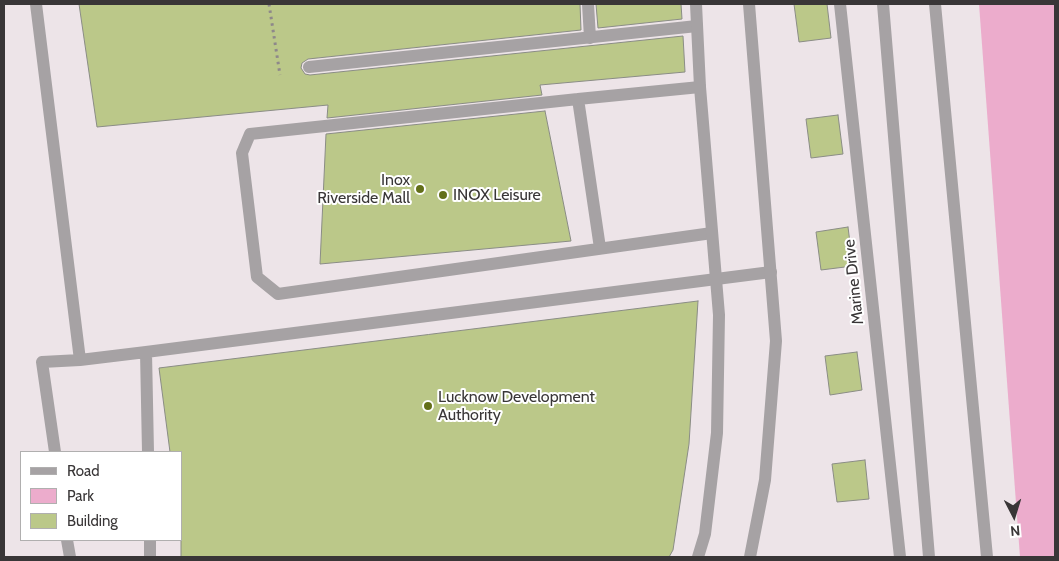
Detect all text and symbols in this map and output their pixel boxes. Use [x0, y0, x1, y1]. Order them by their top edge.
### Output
place label: Inox Riverside Mall [317, 170, 410, 208]
marker: Inox Riverside Mall [414, 183, 426, 195]
place label: INOX Leisure [453, 185, 541, 205]
marker: INOX Leisure [437, 189, 449, 201]
street label: Marine Drive [840, 238, 868, 326]
place label: Lucknow Development Authority [438, 387, 595, 425]
marker: Lucknow Development Authority [422, 400, 434, 412]
legend [20, 451, 182, 541]
text: Road [67, 462, 100, 480]
text: Park [67, 487, 94, 505]
north arrow [989, 491, 1039, 541]
text: Building [67, 512, 118, 530]
text: N [1010, 522, 1021, 540]

